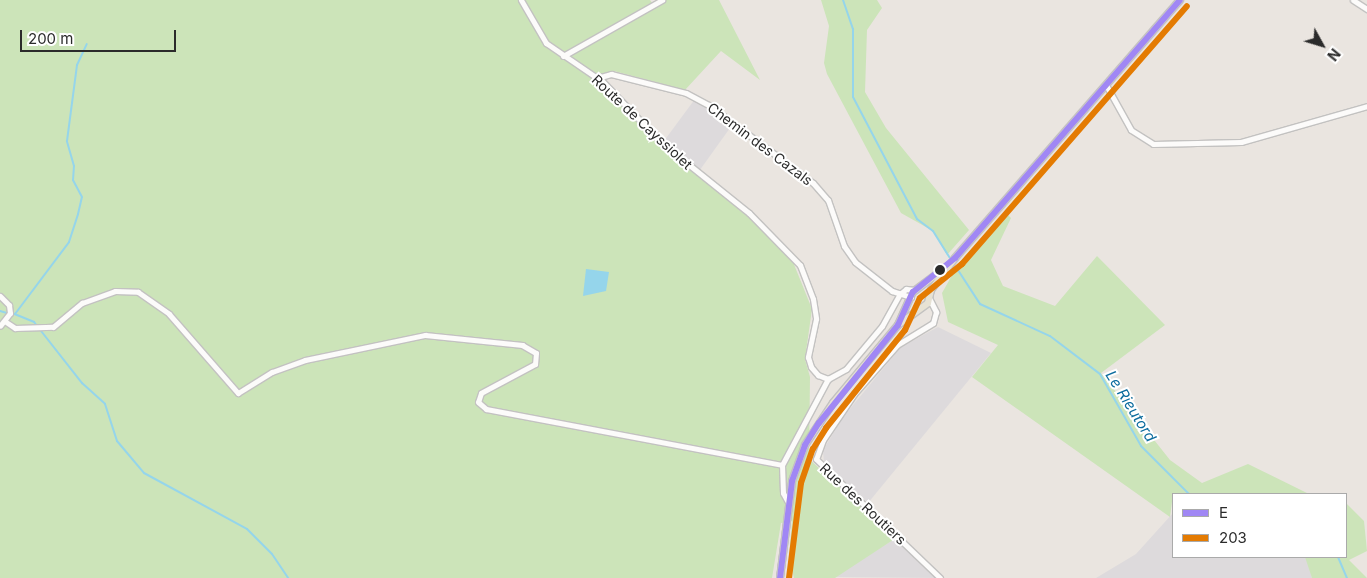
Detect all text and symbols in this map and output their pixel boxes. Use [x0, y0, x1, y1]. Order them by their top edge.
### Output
scale bar [22, 20, 179, 52]
north arrow [1297, 20, 1347, 70]
text: 200 m [28, 29, 73, 48]
text: N [1324, 45, 1344, 64]
street label: Route de Cayssiolet [588, 71, 696, 173]
street label: Chemin des Cazals [704, 99, 816, 189]
unlabelled marker [935, 265, 945, 275]
water label: Le Rieutord [1102, 367, 1160, 445]
street label: Rue des Routiers [816, 460, 910, 548]
legend [1172, 493, 1347, 558]
text: E [1219, 503, 1228, 522]
text: 203 [1219, 528, 1247, 547]

